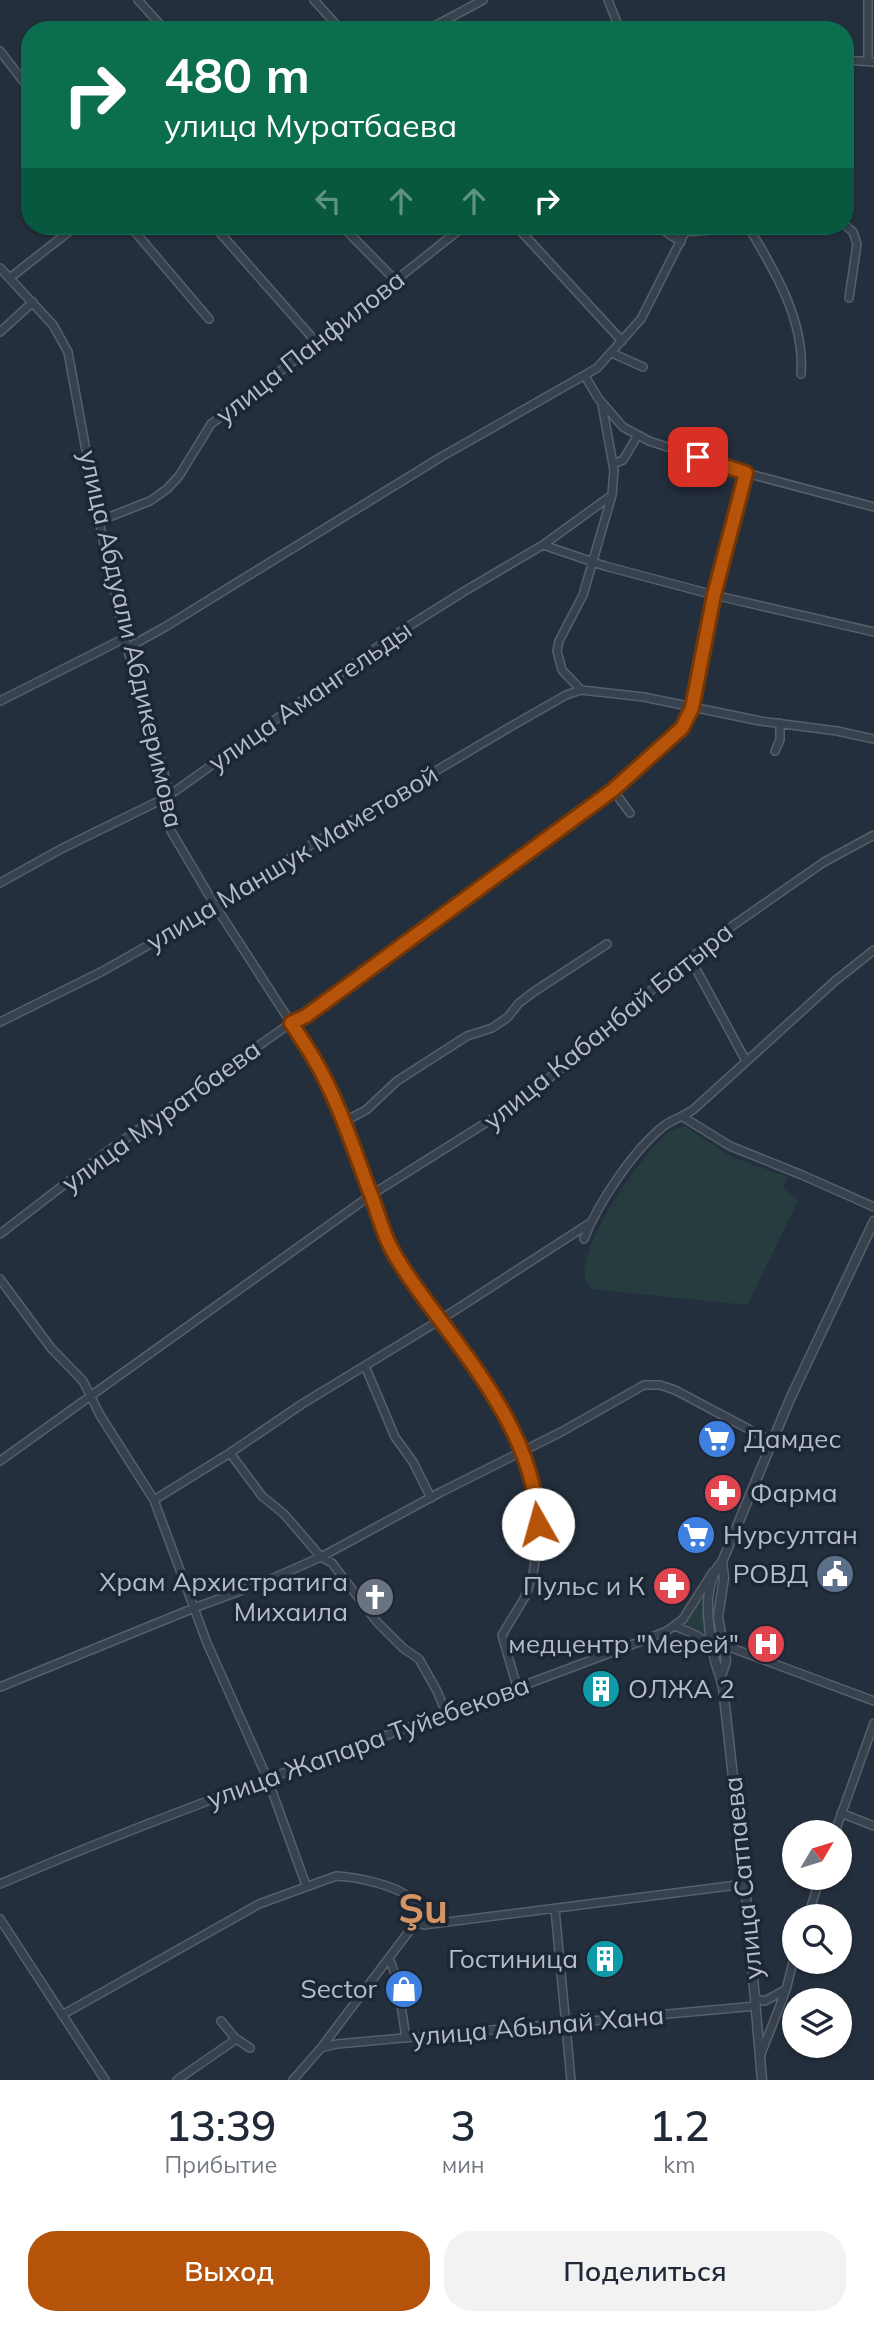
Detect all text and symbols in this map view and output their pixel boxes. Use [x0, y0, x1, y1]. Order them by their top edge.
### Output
text: 480 m [164, 44, 310, 105]
icon: right [49, 49, 140, 140]
text: улица Муратбаева [164, 105, 457, 145]
icon: left [309, 182, 347, 220]
icon: ahead [382, 182, 420, 220]
icon: ahead [455, 182, 493, 220]
icon: right [528, 182, 566, 220]
street label: улица Панфилова [208, 262, 411, 431]
pin [668, 427, 728, 487]
icon: arrive [679, 438, 717, 476]
street label: улица Абдуали Абдикеримова [72, 447, 191, 831]
street label: улица Амангельды [201, 613, 418, 778]
street label: улица Маншук Маметовой [140, 757, 444, 958]
street label: улица Кабанбай Батыра [476, 915, 739, 1136]
street label: улица Муратбаева [55, 1032, 267, 1199]
supermarket icon: Дамдес [696, 1418, 738, 1460]
place label: Дамдес [744, 1422, 842, 1455]
pharmacy icon: Фарма [702, 1472, 744, 1514]
place label: Фарма [750, 1476, 838, 1509]
position arrow [501, 1487, 575, 1561]
supermarket icon: Нурсултан [675, 1514, 717, 1556]
place label: Нурсултан [723, 1518, 858, 1551]
public building icon: РОВД [814, 1553, 856, 1595]
place label: РОВД [733, 1557, 808, 1590]
place label: Храм Архистратига Михаила [99, 1565, 348, 1628]
pharmacy icon: Пульс и К [651, 1565, 693, 1607]
place label: Пульс и К [523, 1569, 645, 1602]
church icon: Храм Архистратига Михаила [354, 1576, 396, 1618]
hospital icon: медцентр "Мерей" [745, 1623, 787, 1665]
place label: медцентр "Мерей" [508, 1627, 739, 1660]
street label: улица Жапара Туйебекова [202, 1668, 534, 1815]
building icon: ОЛЖА 2 [580, 1668, 622, 1710]
place label: ОЛЖА 2 [628, 1672, 735, 1705]
street label: улица Сатпаева [715, 1775, 770, 1981]
north arrow [782, 1820, 852, 1890]
map controls [782, 1820, 852, 2058]
district label: Şu [398, 1883, 448, 1933]
button: search [782, 1904, 852, 1974]
building icon: Гостиница [584, 1938, 626, 1980]
place label: Гостиница [448, 1942, 578, 1975]
shop icon: Sector [383, 1968, 425, 2010]
place label: Sector [301, 1972, 378, 2005]
button: layers [782, 1988, 852, 2058]
street label: улица Абылай Хана [410, 1998, 666, 2053]
text: 13:39 [165, 2099, 276, 2152]
text: 3 [451, 2099, 476, 2152]
text: 1.2 [649, 2099, 709, 2152]
text: Прибытие [165, 2150, 277, 2179]
text: мин [442, 2150, 485, 2179]
text: km [663, 2150, 695, 2179]
button: Выход [28, 2231, 430, 2311]
button: Поделиться [444, 2231, 846, 2311]

